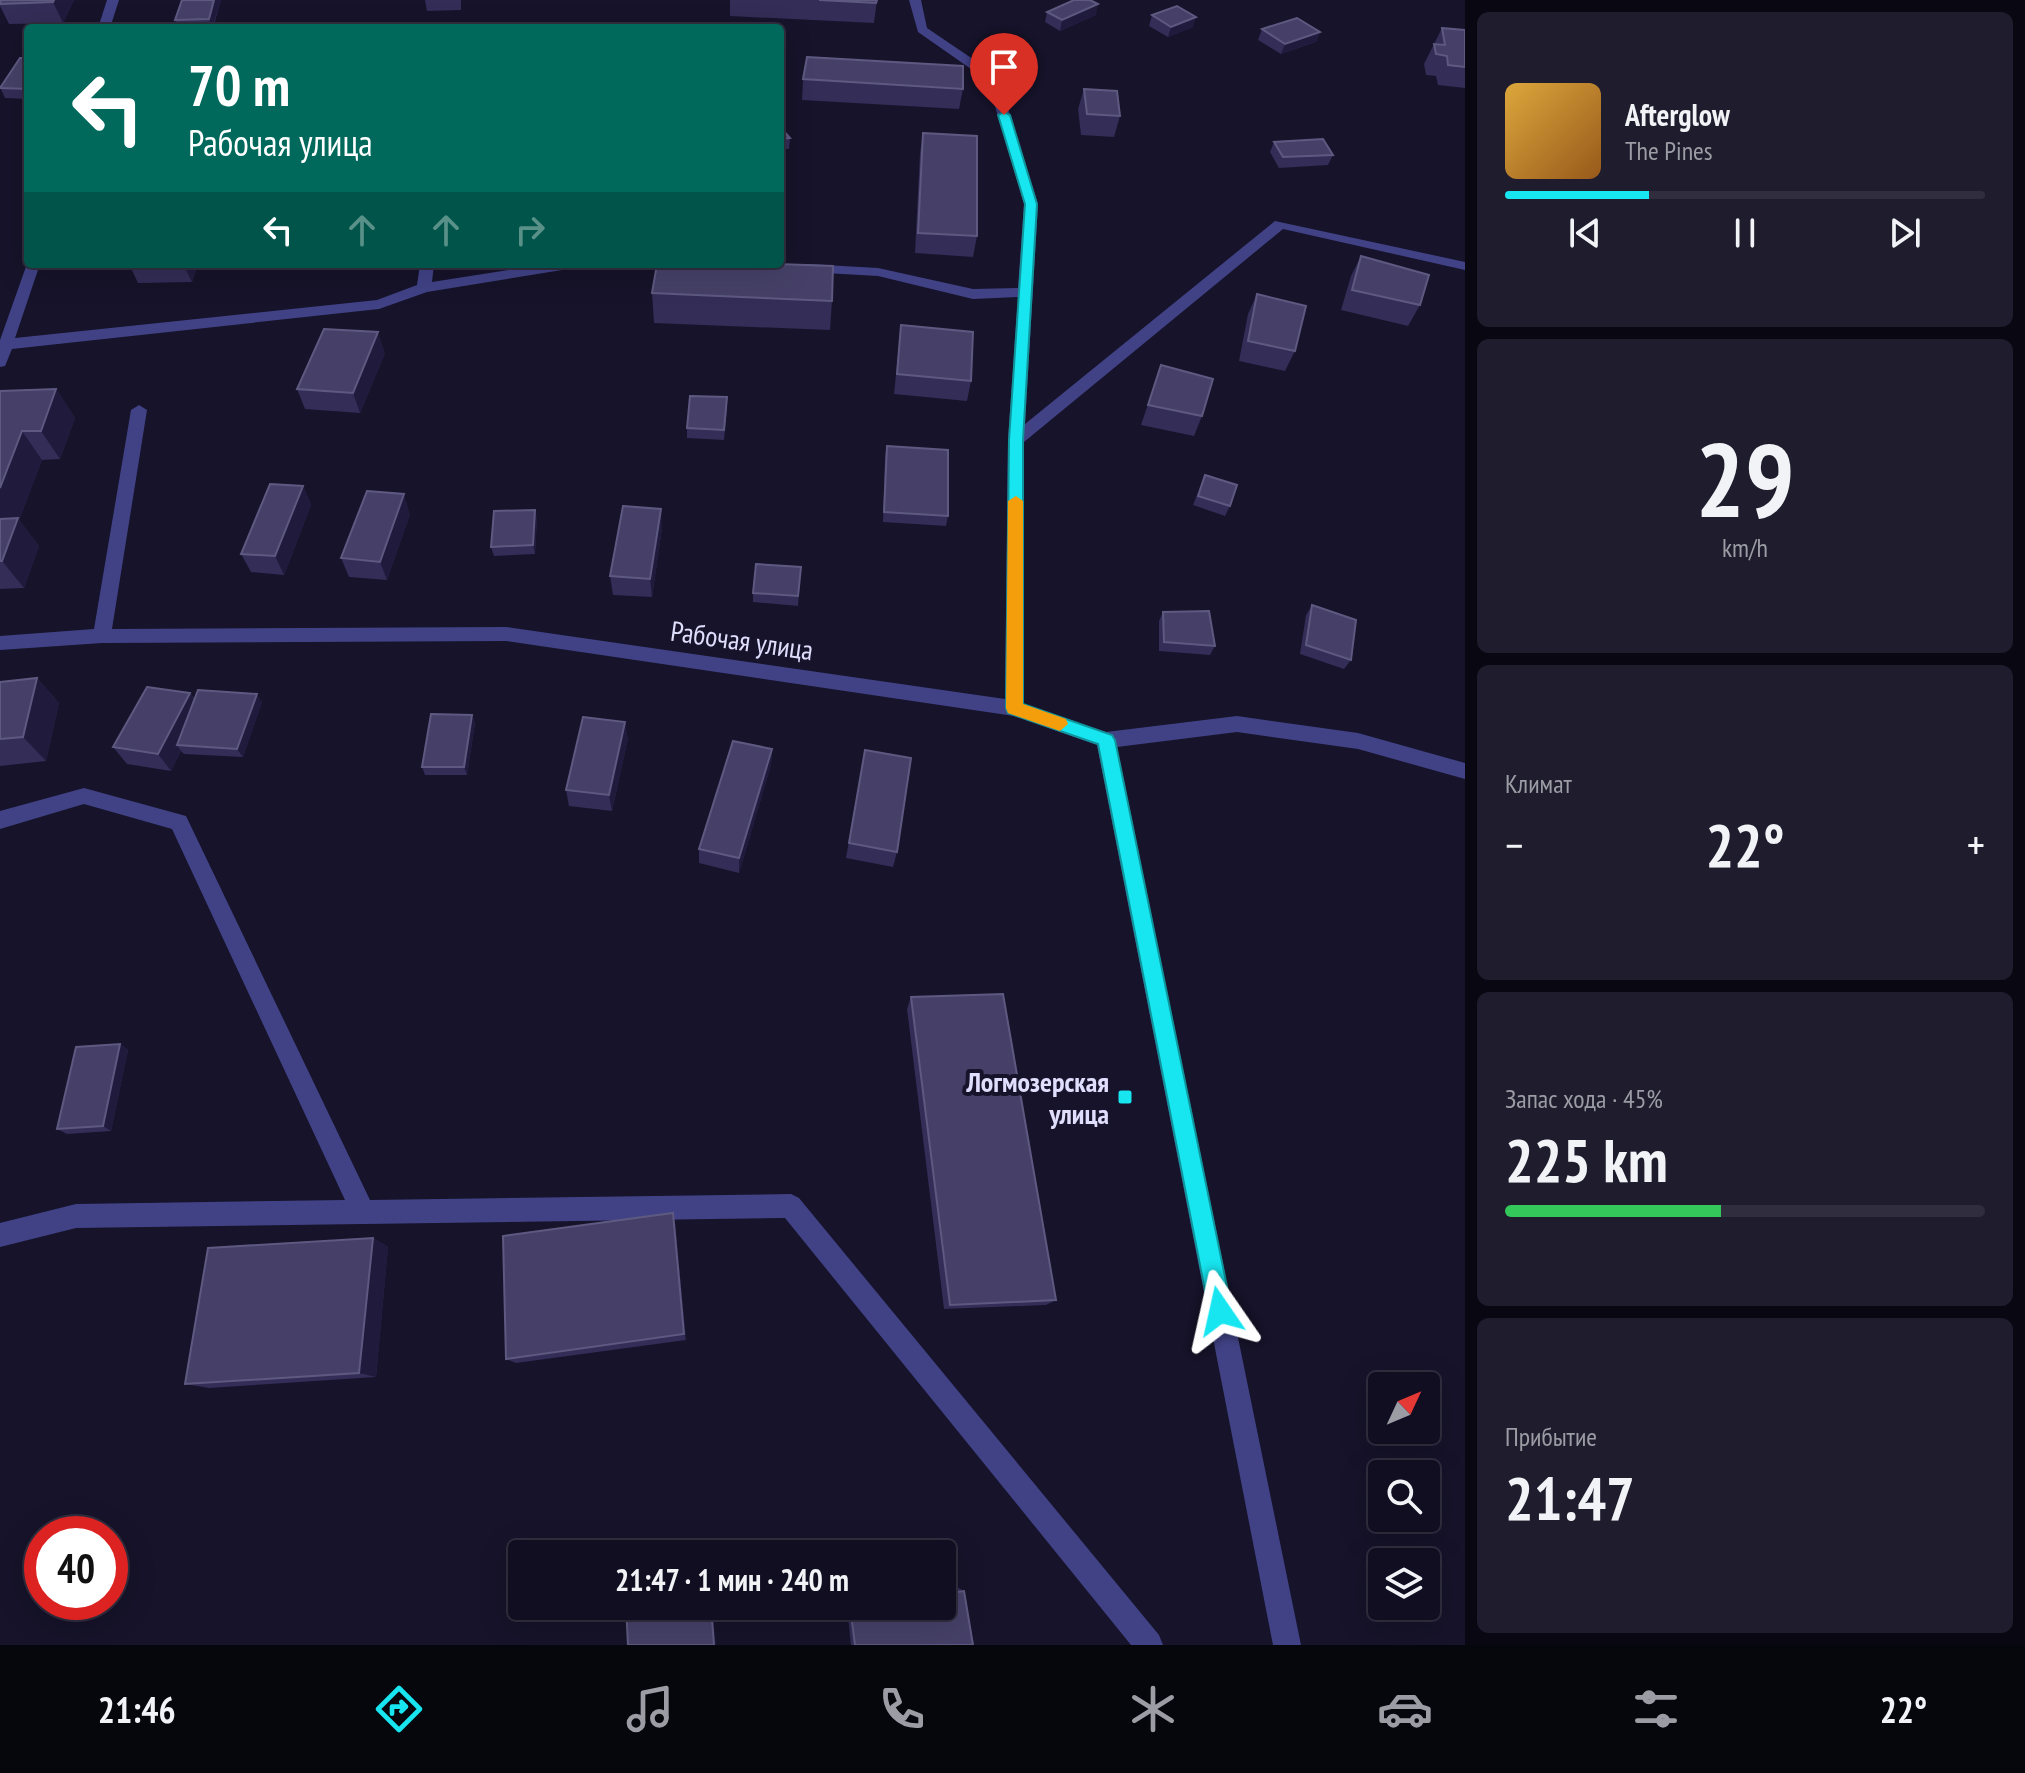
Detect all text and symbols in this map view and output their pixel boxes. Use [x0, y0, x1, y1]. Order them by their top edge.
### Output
pin [970, 33, 1038, 115]
icon: arrive [982, 45, 1026, 89]
text: 70 m [188, 49, 290, 121]
icon: left [56, 56, 160, 160]
text: Afterglow [1625, 95, 1730, 134]
text: Рабочая улица [188, 119, 373, 166]
text: The Pines [1625, 134, 1713, 167]
icon: left [256, 208, 300, 252]
icon: ahead [340, 208, 384, 252]
icon: ahead [424, 208, 468, 252]
icon: right [508, 208, 552, 252]
icon: previous [1563, 211, 1607, 255]
icon: pause [1723, 211, 1767, 255]
icon: next [1883, 211, 1927, 255]
text: 29 [1695, 411, 1795, 546]
text: km/h [1722, 531, 1768, 564]
street label: Рабочая улица [668, 612, 816, 668]
text: Климат [1505, 767, 1572, 800]
text: 22° [1705, 806, 1785, 884]
text: − [1505, 816, 1523, 873]
text: + [1967, 816, 1985, 873]
place label: Логмозерская улица [965, 1063, 1109, 1132]
text: Запас хода · 45% [1505, 1082, 1663, 1115]
marker: Логмозерская улица [1116, 1088, 1134, 1106]
text: 225 km [1505, 1121, 1668, 1199]
position arrow [1178, 1269, 1262, 1353]
north arrow [1368, 1372, 1440, 1444]
map controls [1368, 1372, 1440, 1620]
text: Прибытие [1505, 1420, 1597, 1453]
text: 21:47 [1505, 1459, 1635, 1537]
button: search [1368, 1460, 1440, 1532]
speed limit sign: 40 [24, 1516, 128, 1620]
button: layers [1368, 1548, 1440, 1620]
text: 21:47 · 1 мин · 240 m [615, 1560, 849, 1599]
icon: directions [371, 1681, 427, 1737]
icon: music [622, 1681, 678, 1737]
icon: phone [874, 1681, 930, 1737]
icon: climate [1125, 1681, 1181, 1737]
icon: car [1377, 1681, 1433, 1737]
icon: filters [1628, 1681, 1684, 1737]
text: 21:46 [98, 1686, 176, 1733]
text: 22° [1880, 1686, 1927, 1733]

